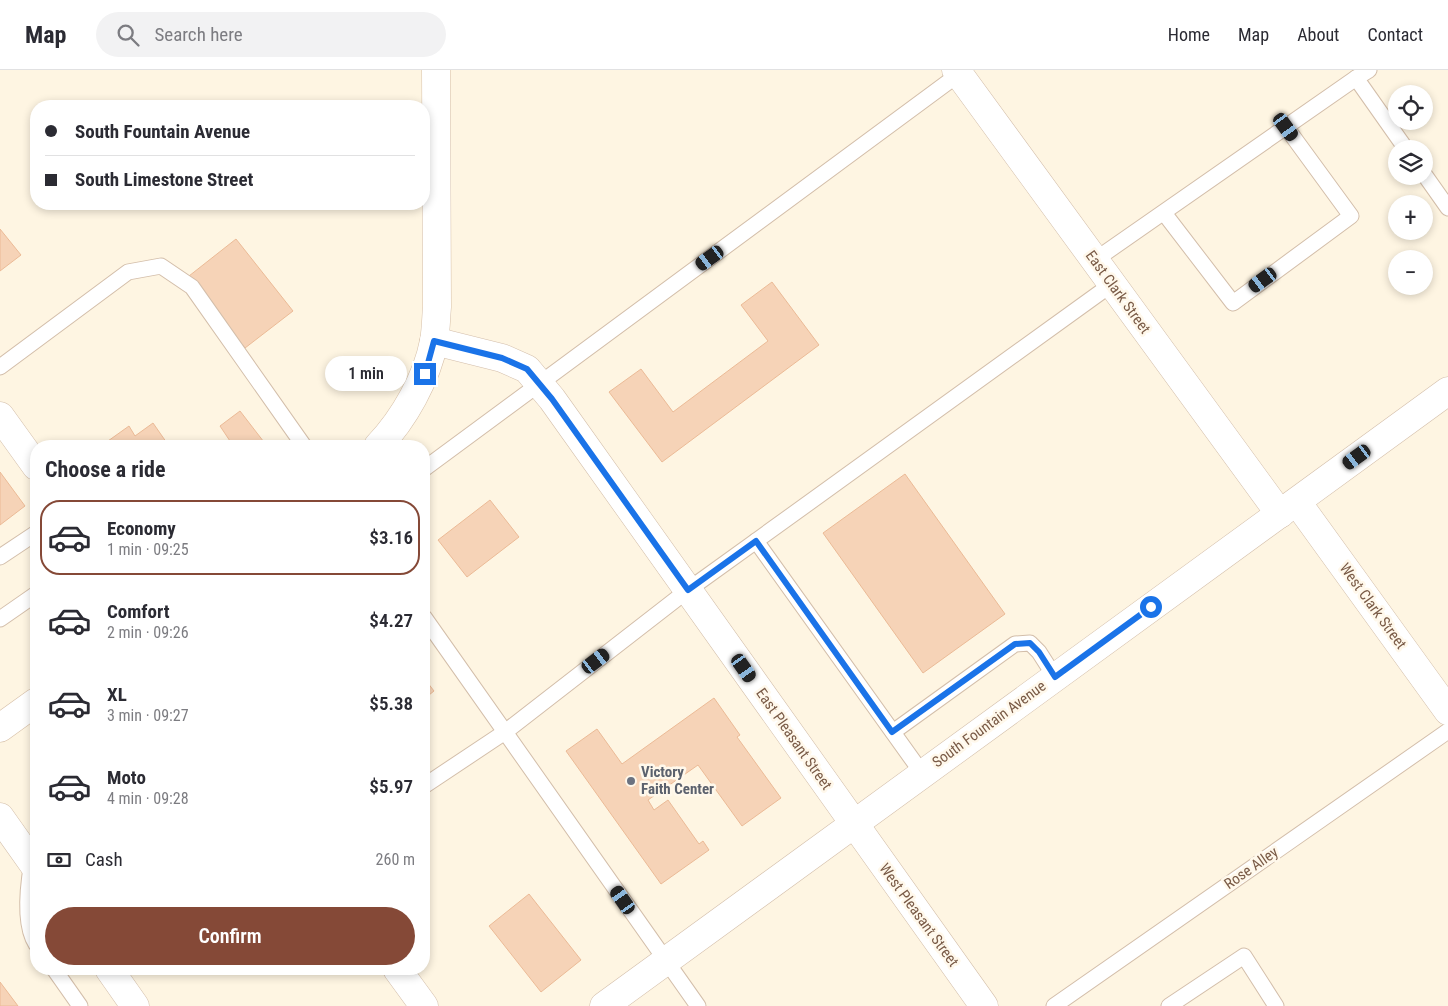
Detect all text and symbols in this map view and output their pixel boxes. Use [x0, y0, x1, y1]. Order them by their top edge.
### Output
search box [96, 12, 446, 57]
text: Map [25, 21, 66, 49]
icon: search [114, 21, 142, 49]
text: Search here [154, 23, 243, 46]
text: Home [1168, 24, 1210, 45]
text: Map [1238, 24, 1269, 45]
text: About [1297, 24, 1339, 45]
text: Contact [1367, 24, 1423, 45]
map controls [1388, 85, 1433, 295]
button: locate [1388, 85, 1433, 130]
car [1271, 110, 1300, 144]
text: South Fountain Avenue [75, 120, 250, 143]
button: layers [1388, 140, 1433, 185]
text: South Limestone Street [75, 168, 253, 191]
button: + [1388, 195, 1433, 240]
car [693, 243, 726, 273]
street label: East Clark Street [1082, 247, 1154, 337]
button: − [1388, 250, 1433, 295]
car [1246, 265, 1279, 295]
callout: 1 min [325, 356, 408, 392]
route end [414, 363, 436, 385]
text: 1 min [348, 364, 384, 383]
car [1340, 442, 1373, 472]
text: Choose a ride [45, 457, 166, 482]
icon: car [47, 515, 92, 560]
text: Economy [107, 517, 176, 540]
text: $3.16 [369, 526, 413, 549]
text: 1 min · 09:25 [107, 540, 189, 559]
street label: West Clark Street [1336, 559, 1410, 653]
route start [1140, 596, 1162, 618]
icon: car [47, 598, 92, 643]
text: Comfort [107, 600, 170, 623]
text: $4.27 [369, 609, 413, 632]
text: 2 min · 09:26 [107, 623, 189, 642]
car [579, 646, 612, 676]
car [729, 651, 758, 685]
street label: South Fountain Avenue [929, 677, 1049, 771]
icon: car [47, 681, 92, 726]
text: XL [107, 683, 127, 706]
street label: East Pleasant Street [752, 685, 836, 793]
text: $5.38 [369, 692, 413, 715]
text: 3 min · 09:27 [107, 706, 189, 725]
place label: Victory Faith Center [641, 763, 714, 798]
icon: car [47, 764, 92, 809]
text: Moto [107, 766, 146, 789]
text: $5.97 [369, 775, 413, 798]
marker: Victory Faith Center [625, 775, 637, 787]
text: 4 min · 09:28 [107, 789, 189, 808]
street label: Rose Alley [1221, 843, 1281, 893]
icon: cash [45, 846, 73, 874]
text: Cash [85, 848, 123, 871]
text: 260 m [376, 850, 415, 869]
street label: West Pleasant Street [875, 860, 963, 970]
car [608, 883, 637, 917]
button: Confirm [45, 907, 415, 965]

